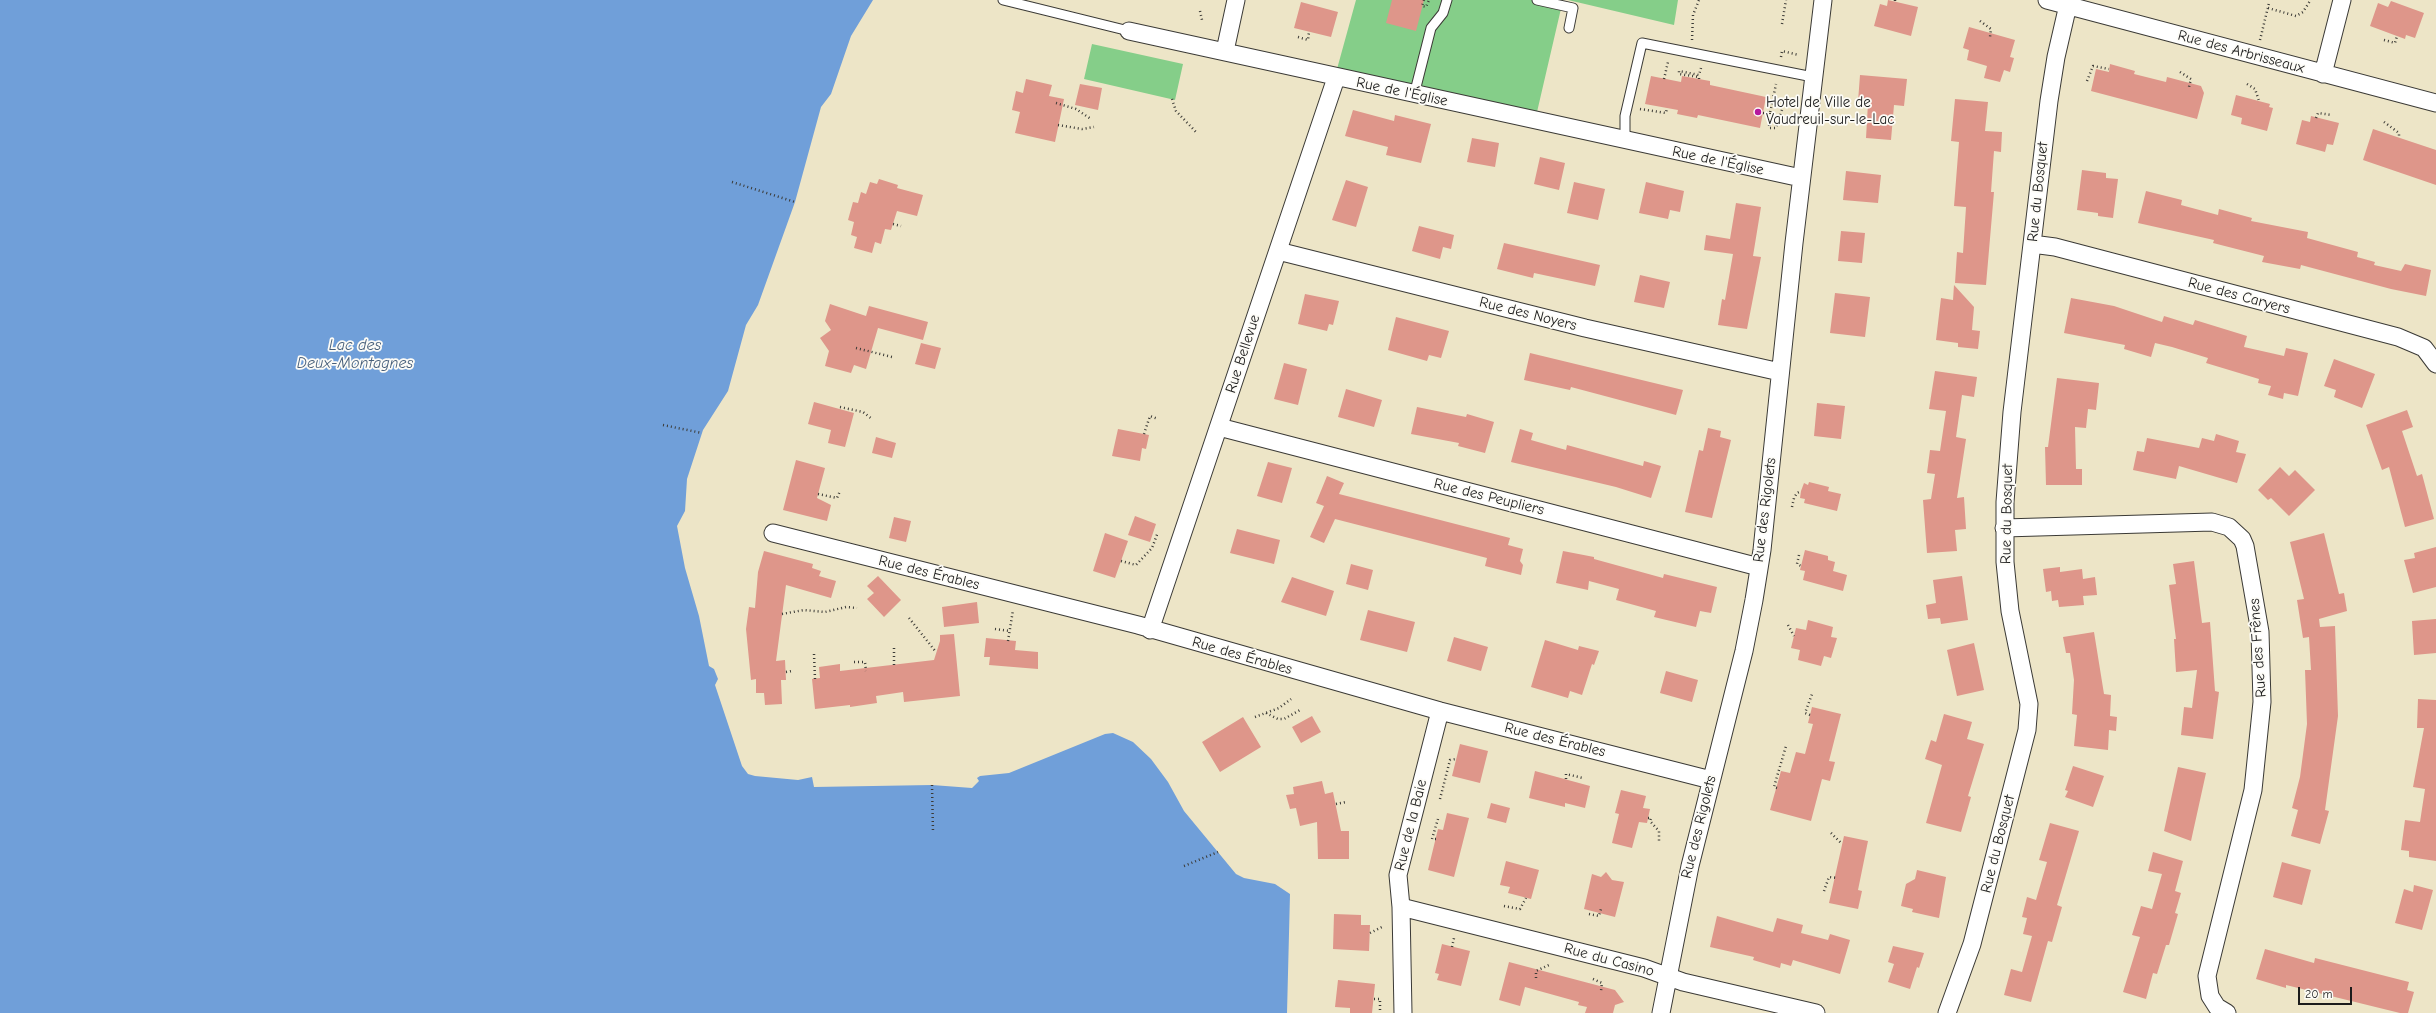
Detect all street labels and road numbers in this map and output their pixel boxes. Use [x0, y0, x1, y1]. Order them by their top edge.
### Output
street label: Rue des Arbrisseaux [2176, 26, 2306, 78]
street label: Rue de l'Église [1355, 74, 1449, 110]
street label: Rue du Bosquet [2024, 141, 2052, 243]
street label: Rue de l'Église [1671, 143, 1765, 179]
street label: Rue des Caryers [2186, 274, 2292, 318]
street label: Rue des Noyers [1477, 293, 1579, 335]
street label: Rue Bellevue [1222, 312, 1264, 396]
street label: Rue des Rigolets [1750, 457, 1780, 563]
street label: Rue du Bosquet [1997, 464, 2017, 564]
street label: Rue des Peupliers [1432, 475, 1546, 519]
street label: Rue des Érables [877, 552, 981, 594]
street label: Rue des Frênes [2246, 598, 2270, 698]
street label: Rue des Érables [1190, 633, 1294, 679]
street label: Rue des Érables [1503, 719, 1607, 761]
street label: Rue des Rigolets [1678, 774, 1720, 880]
street label: Rue de la Baie [1391, 777, 1431, 873]
street label: Rue du Bosquet [1977, 793, 2019, 895]
street label: Rue du Casino [1562, 939, 1656, 981]

